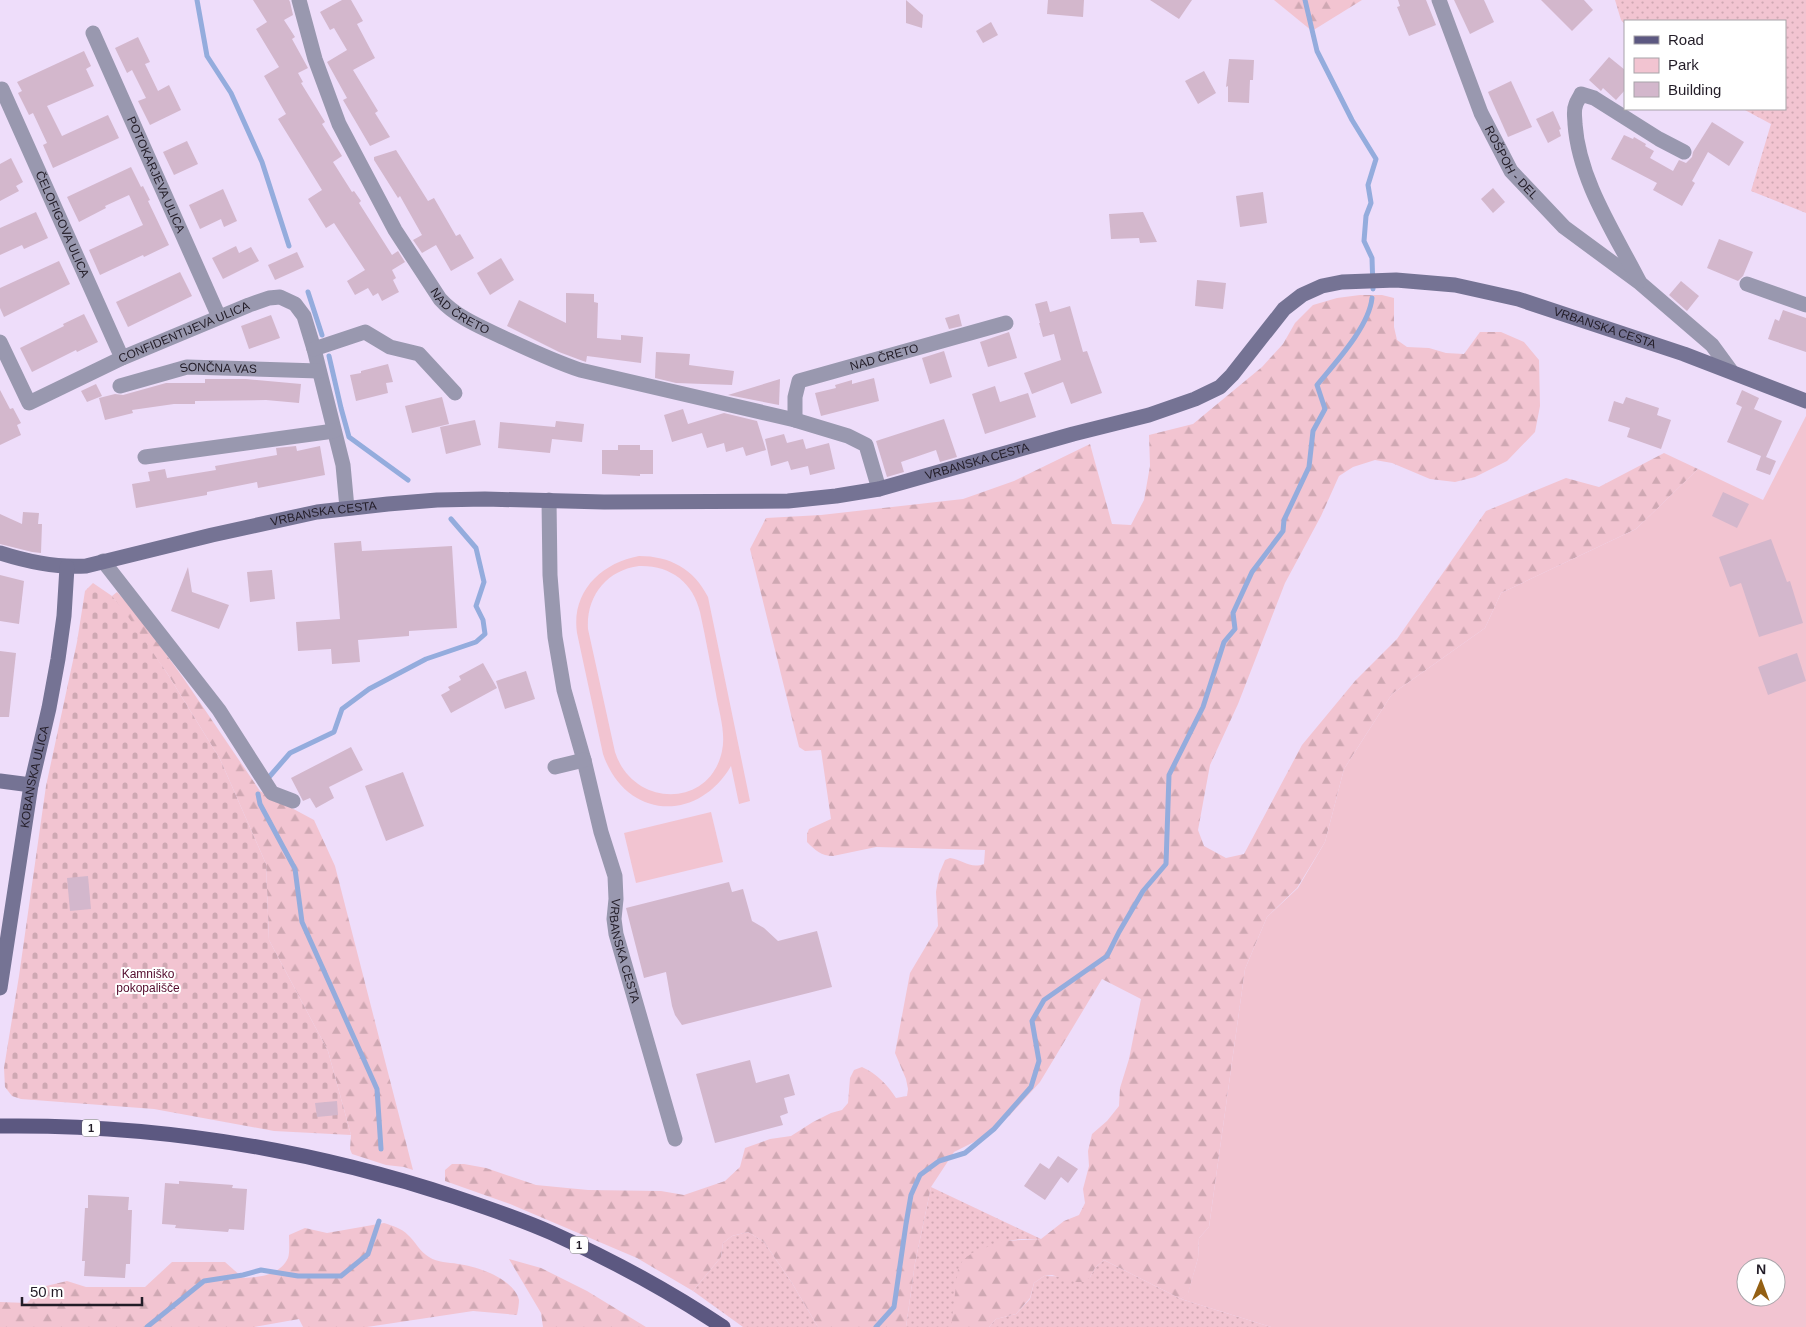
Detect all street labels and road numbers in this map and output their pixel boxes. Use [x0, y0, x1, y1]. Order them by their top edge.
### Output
street label: POTOKARJEVA ULICA [124, 114, 188, 235]
street label: ROŠPOH - DEL [1482, 123, 1541, 202]
street label: ČELOFIGOVA ULICA [32, 168, 92, 280]
street label: NAD ČRETO [428, 285, 492, 337]
street label: CONFIDENTIJEVA ULICA [116, 299, 252, 366]
street label: VRBANSKA CESTA [1552, 304, 1658, 351]
street label: NAD ČRETO [848, 341, 920, 373]
street label: SONČNA VAS [178, 360, 257, 376]
street label: VRBANSKA CESTA [923, 440, 1030, 483]
street label: VRBANSKA CESTA [269, 498, 377, 529]
street label: KOBANSKA ULICA [18, 724, 52, 829]
street label: VRBANSKA CESTA [607, 898, 642, 1005]
road number: 1 [82, 1120, 100, 1136]
road number: 1 [570, 1236, 588, 1254]

